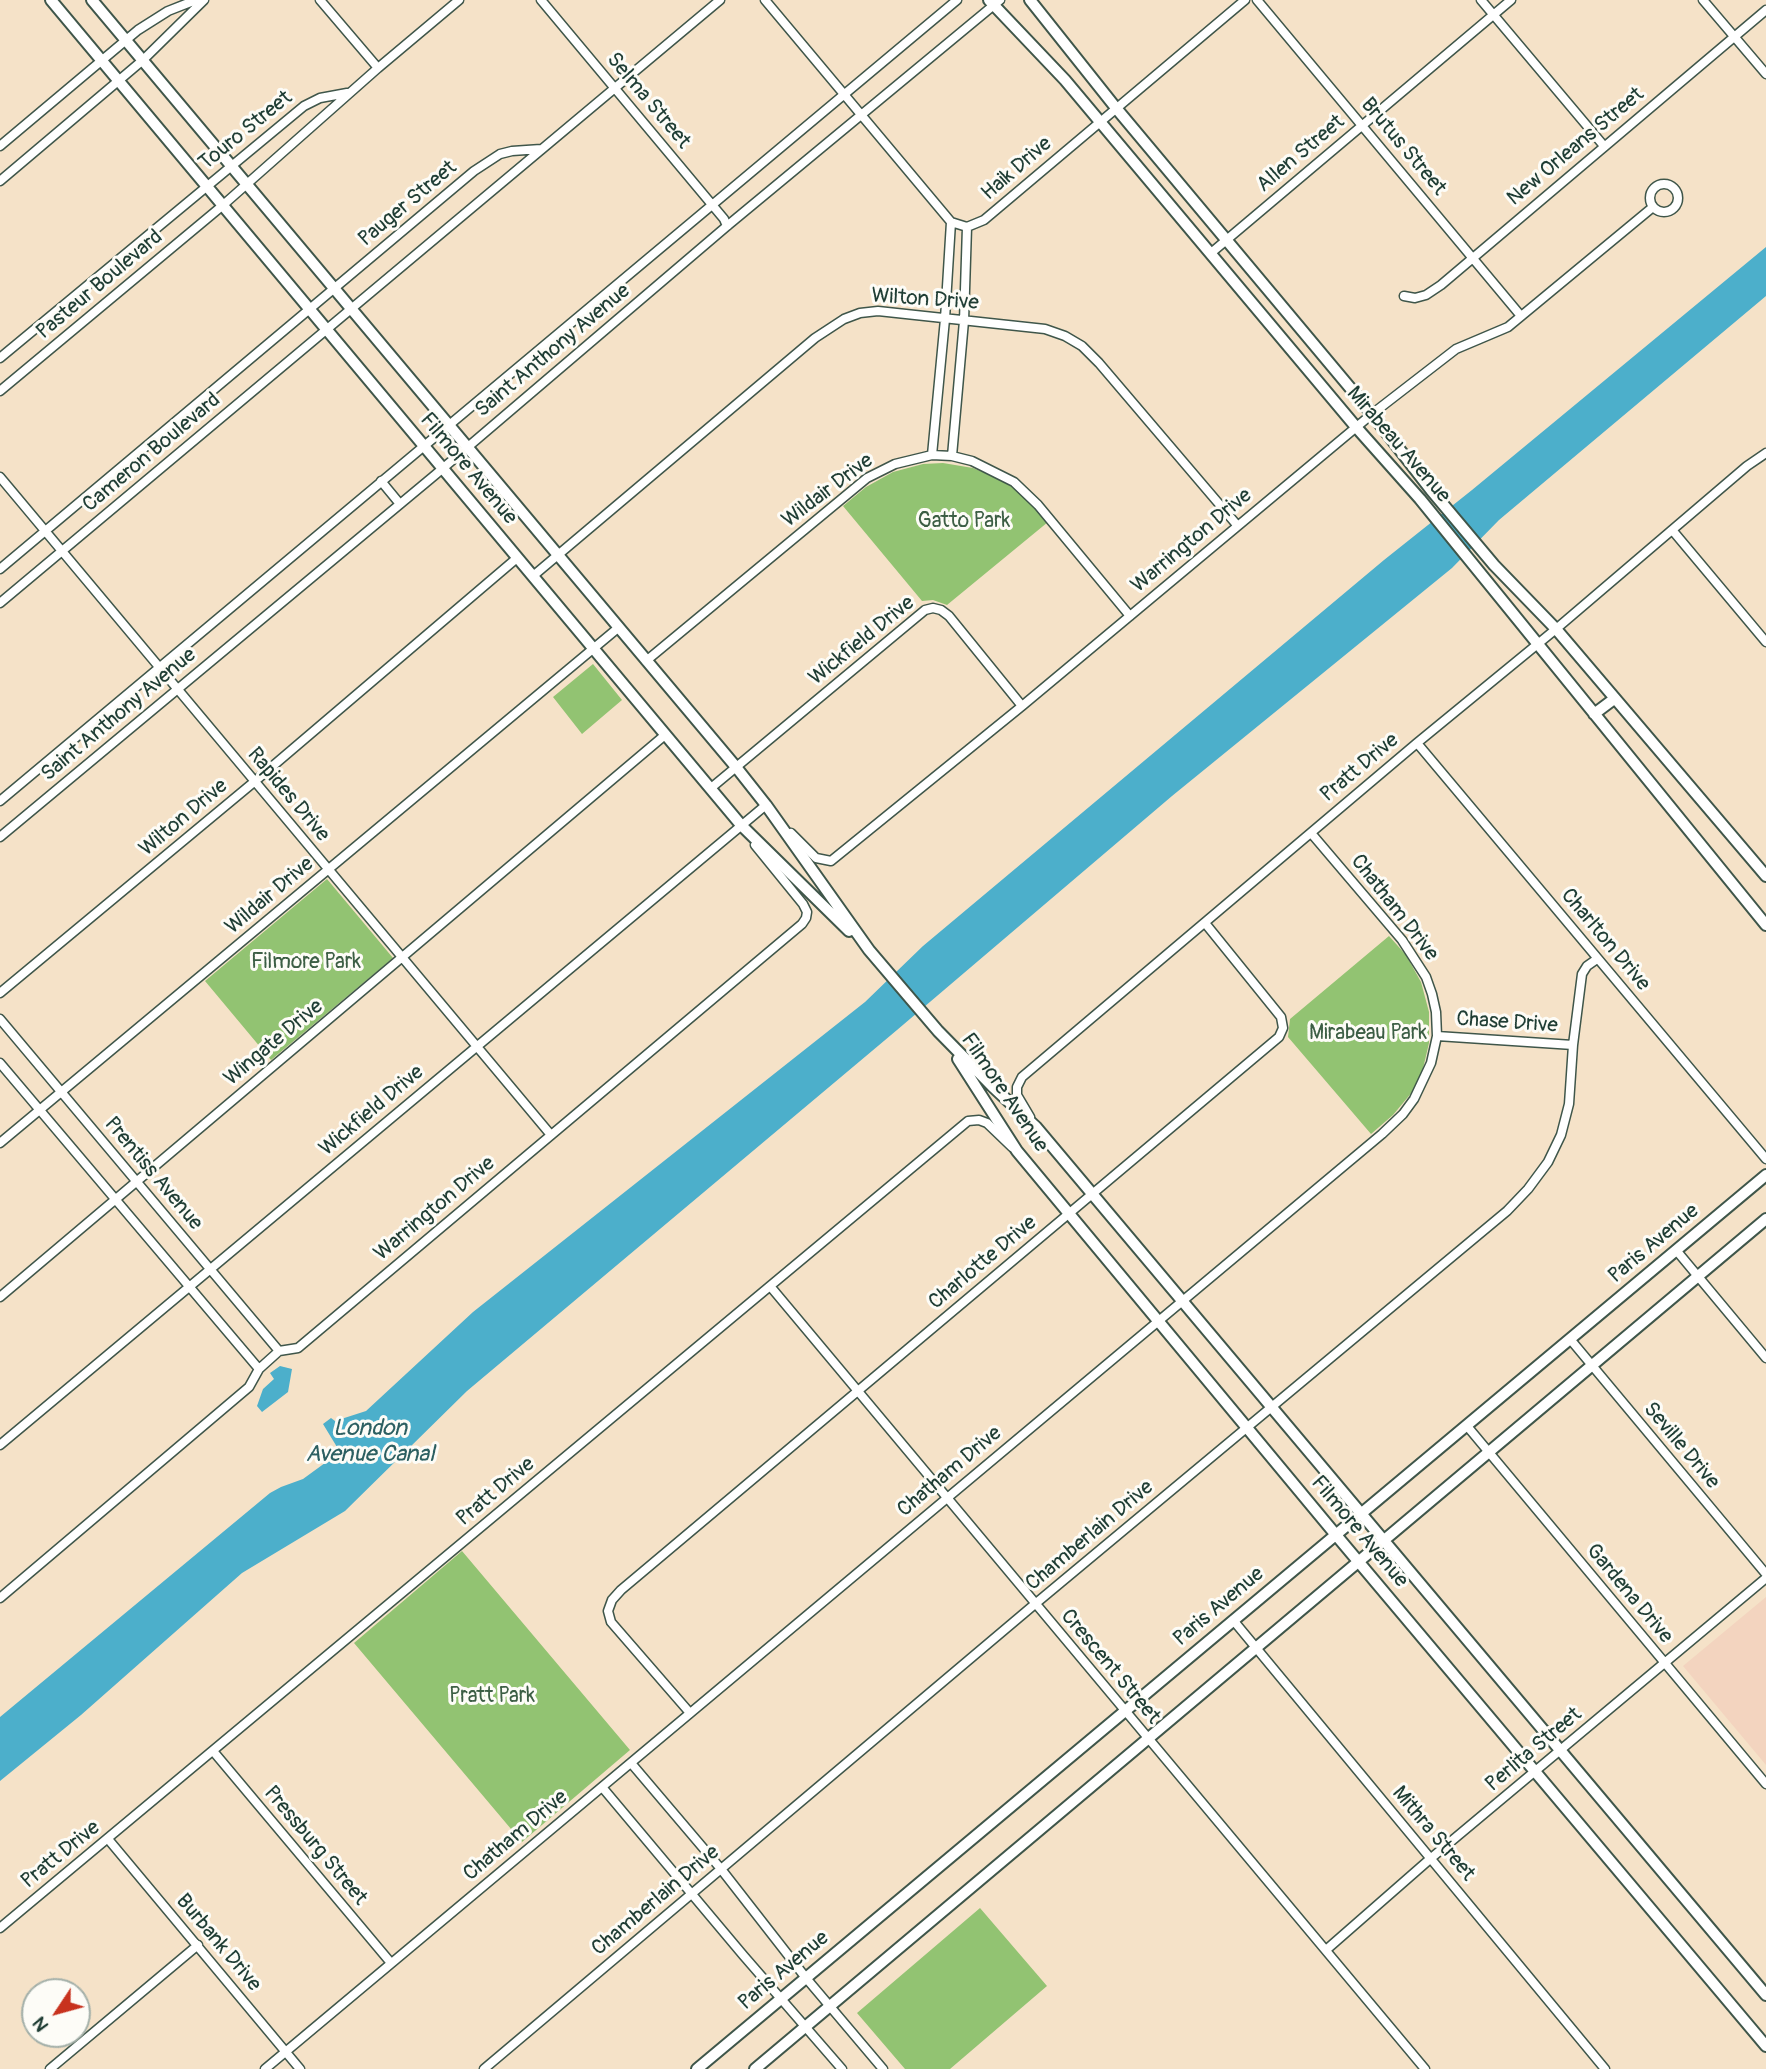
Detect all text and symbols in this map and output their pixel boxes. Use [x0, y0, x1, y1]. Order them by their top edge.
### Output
street label: Selma Street [601, 48, 695, 154]
street label: New Orleans Street [1502, 82, 1650, 212]
street label: Touro Street [194, 86, 298, 176]
street label: Brutus Street [1355, 93, 1451, 201]
street label: Allen Street [1252, 110, 1350, 198]
street label: Haik Drive [977, 132, 1057, 206]
street label: Pauger Street [354, 156, 462, 252]
street label: Pasteur Boulevard [32, 225, 168, 345]
street label: Saint Anthony Avenue [470, 279, 636, 423]
street label: Wilton Drive [871, 284, 979, 316]
street label: Mirabeau Avenue [1341, 382, 1455, 508]
street label: Cameron Boulevard [78, 388, 226, 518]
street label: Filmore Avenue [414, 408, 522, 530]
street label: Wildair Drive [778, 449, 878, 533]
street label: Warrington Drive [1127, 483, 1257, 599]
park label: Gatto Park [918, 509, 1010, 535]
street label: Wickfield Drive [804, 591, 920, 691]
street label: Saint Anthony Avenue [36, 643, 202, 787]
street label: Pratt Drive [1316, 728, 1404, 808]
street label: Rapides Drive [241, 743, 335, 847]
street label: Wilton Drive [135, 774, 233, 862]
street label: Chatham Drive [1345, 850, 1443, 966]
street label: Wildair Drive [221, 852, 319, 940]
street label: Charlton Drive [1555, 884, 1655, 996]
park label: Filmore Park [251, 950, 361, 976]
street label: Wingate Drive [219, 994, 329, 1092]
street label: Chase Drive [1455, 1007, 1559, 1039]
park label: Mirabeau Park [1309, 1021, 1427, 1047]
street label: Filmore Avenue [955, 1029, 1053, 1157]
street label: Wickfield Drive [315, 1060, 429, 1162]
street label: Prentiss Avenue [98, 1112, 208, 1236]
street label: Warrington Drive [370, 1151, 500, 1267]
street label: Paris Avenue [1604, 1199, 1704, 1289]
street label: Charlotte Drive [924, 1211, 1042, 1315]
street label: Seville Drive [1637, 1397, 1725, 1495]
water label: London Avenue Canal [305, 1415, 435, 1469]
street label: Chatham Drive [893, 1421, 1007, 1523]
street label: Pratt Drive [452, 1452, 540, 1532]
street label: Filmore Avenue [1305, 1471, 1413, 1593]
street label: Chamberlain Drive [1021, 1475, 1159, 1597]
street label: Gardena Drive [1580, 1539, 1678, 1649]
street label: Paris Avenue [1169, 1562, 1269, 1652]
street label: Crescent Street [1055, 1605, 1165, 1729]
park label: Pratt Park [449, 1684, 535, 1710]
street label: Perlita Street [1481, 1702, 1587, 1798]
street label: Pressburg Street [258, 1781, 372, 1911]
street label: Mithra Street [1386, 1781, 1480, 1887]
street label: Chatham Drive [459, 1785, 573, 1887]
street label: Pratt Drive [16, 1816, 106, 1894]
street label: Chamberlain Drive [587, 1840, 725, 1962]
street label: Burbank Drive [170, 1889, 266, 1997]
street label: Paris Avenue [734, 1926, 834, 2016]
north arrow [21, 1978, 91, 2048]
text: N [27, 2012, 54, 2036]

